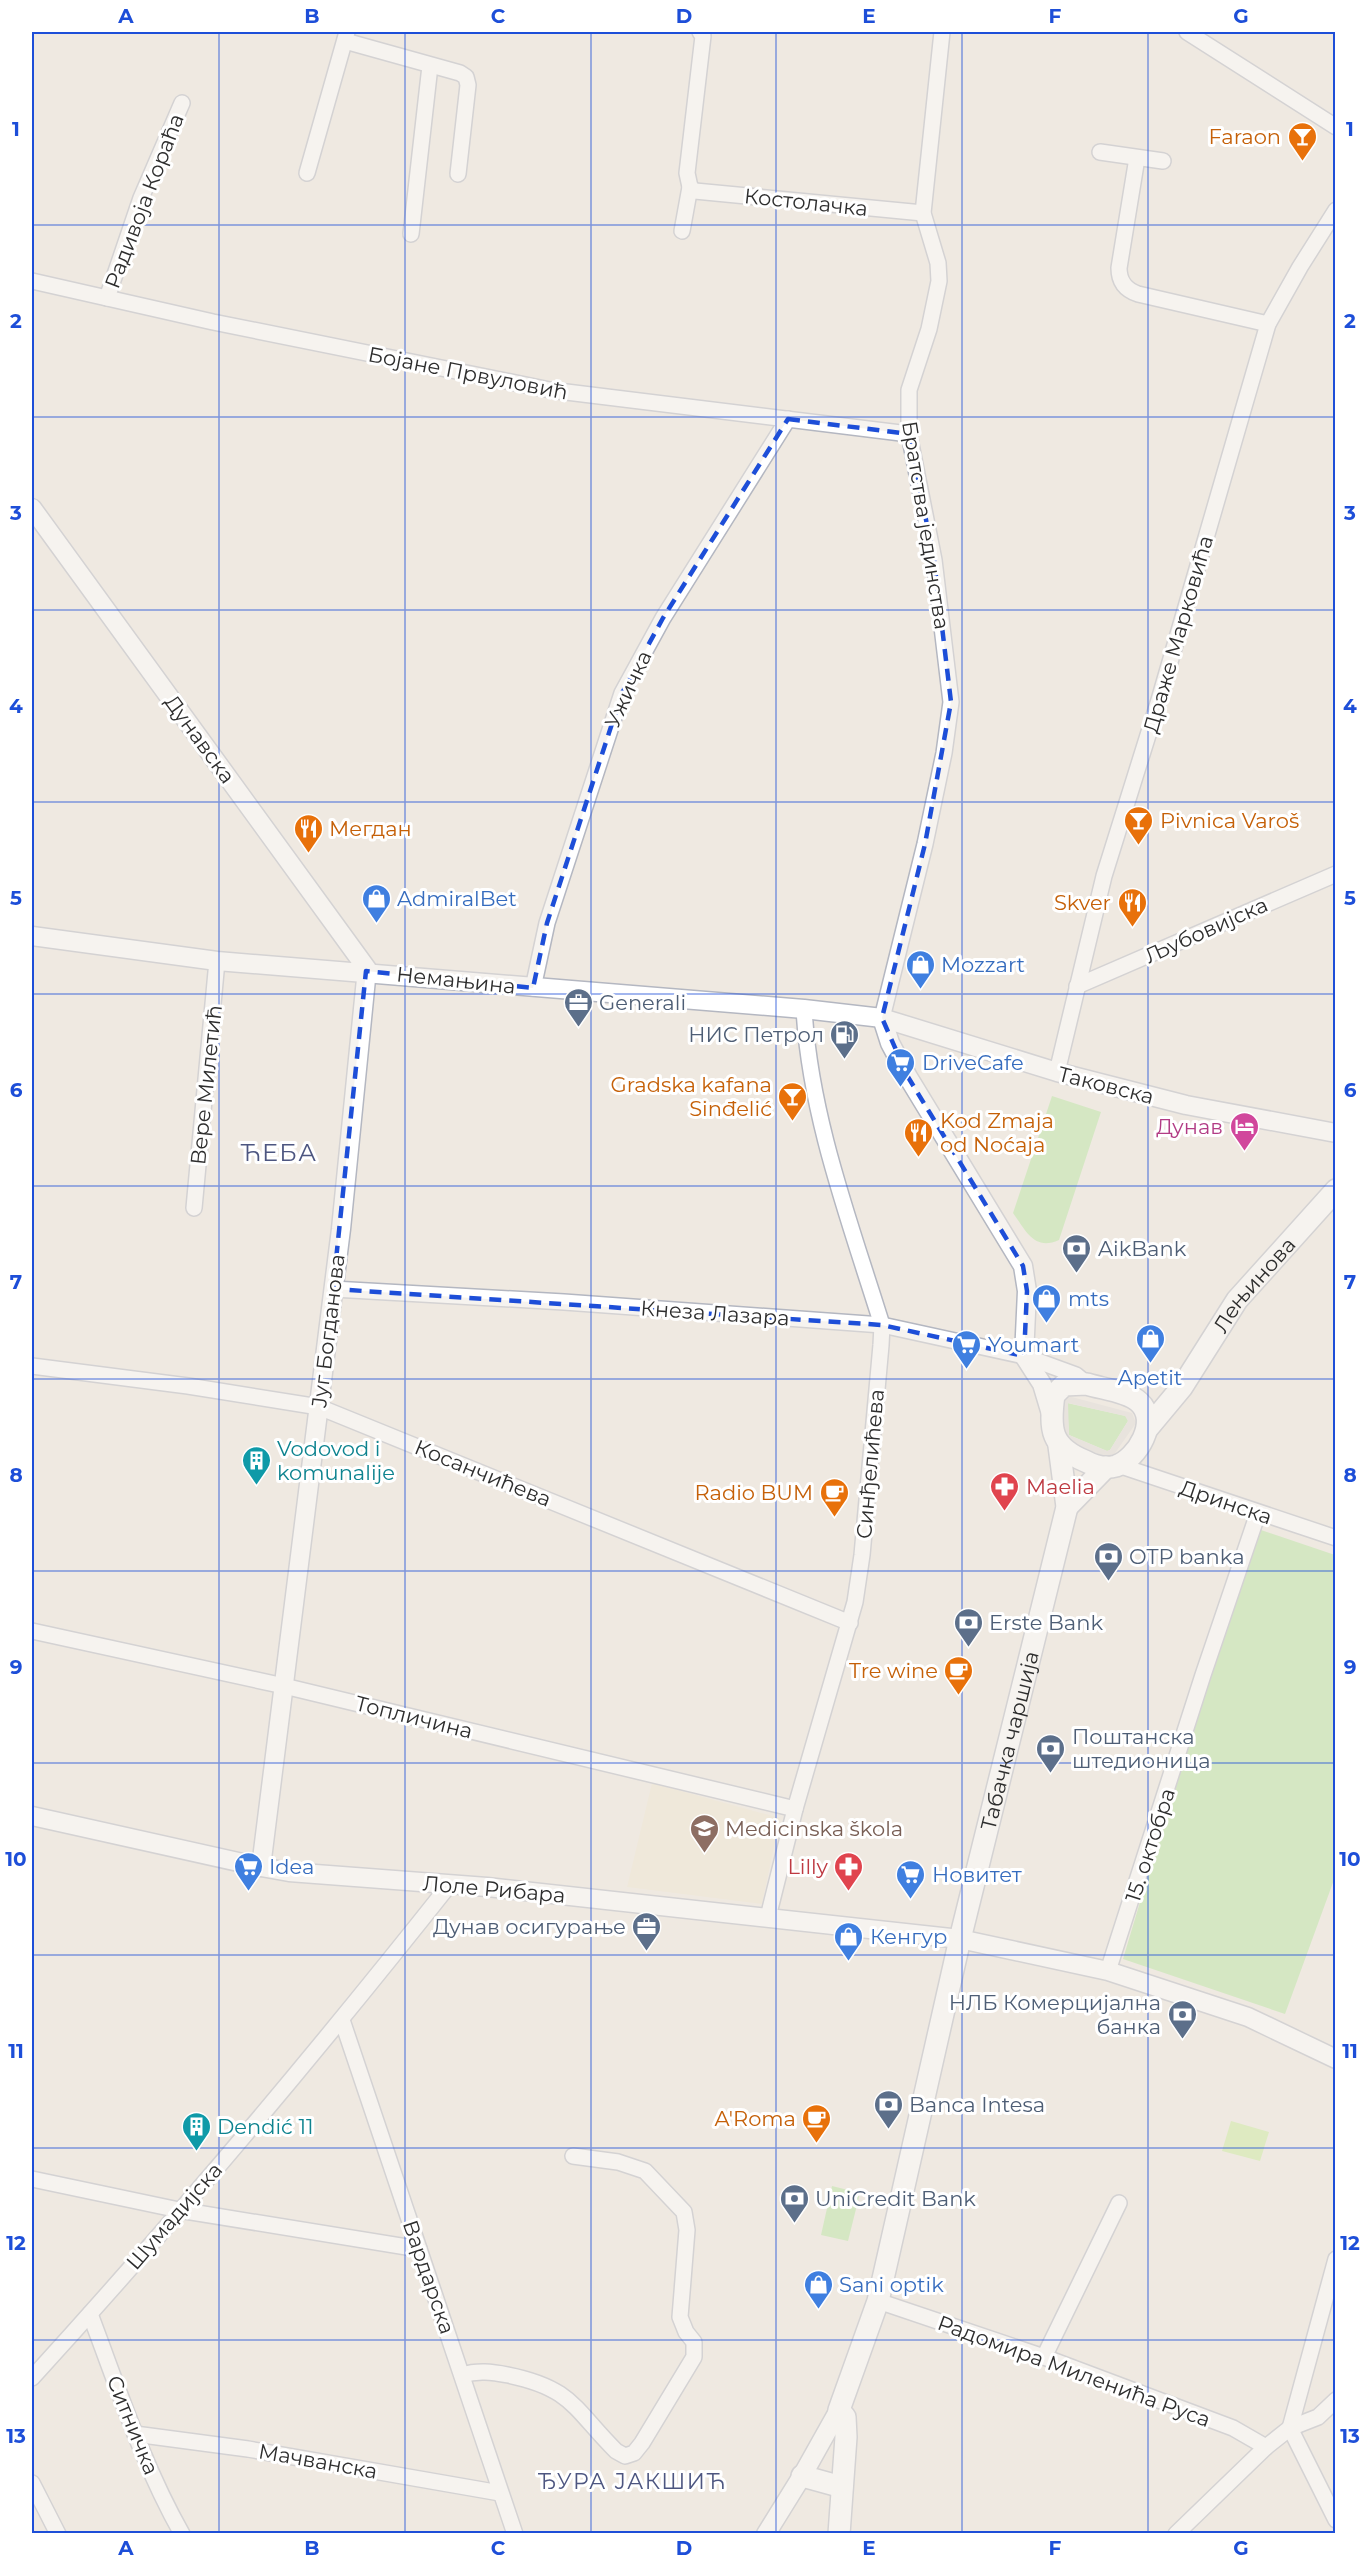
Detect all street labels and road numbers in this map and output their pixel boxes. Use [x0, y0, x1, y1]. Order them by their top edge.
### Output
street label: Радивоја Кораћа [99, 110, 189, 292]
street label: Костолачка [743, 183, 869, 221]
street label: Бојане Првуловић [366, 341, 570, 405]
street label: Братства јединства [897, 419, 955, 631]
street label: Драже Марковића [1138, 532, 1218, 736]
street label: Ужичка [599, 646, 657, 732]
street label: Дунавска [160, 690, 240, 788]
street label: Љубовијска [1141, 892, 1271, 968]
street label: Немањина [395, 961, 517, 999]
street label: Вере Милетић [185, 1004, 227, 1166]
street label: Таковска [1055, 1061, 1157, 1109]
street label: Лењинова [1207, 1232, 1300, 1337]
street label: Југ Богданова [306, 1253, 350, 1409]
street label: Кнеза Лазара [640, 1295, 790, 1331]
street label: Синђелићева [851, 1388, 889, 1540]
street label: Косанчићева [411, 1434, 555, 1512]
street label: Дринска [1177, 1475, 1275, 1529]
street label: Табачка чаршија [975, 1648, 1043, 1833]
street label: Топличина [353, 1690, 475, 1744]
street label: 15. октобра [1120, 1785, 1180, 1905]
street label: Лоле Рибара [422, 1870, 566, 1908]
street label: Шумадијска [121, 2157, 227, 2275]
street label: Вардарска [398, 2217, 460, 2337]
street label: Радомира Миленића Руса [934, 2310, 1214, 2432]
street label: Ситничка [102, 2372, 164, 2478]
street label: Мачванска [257, 2438, 379, 2484]

